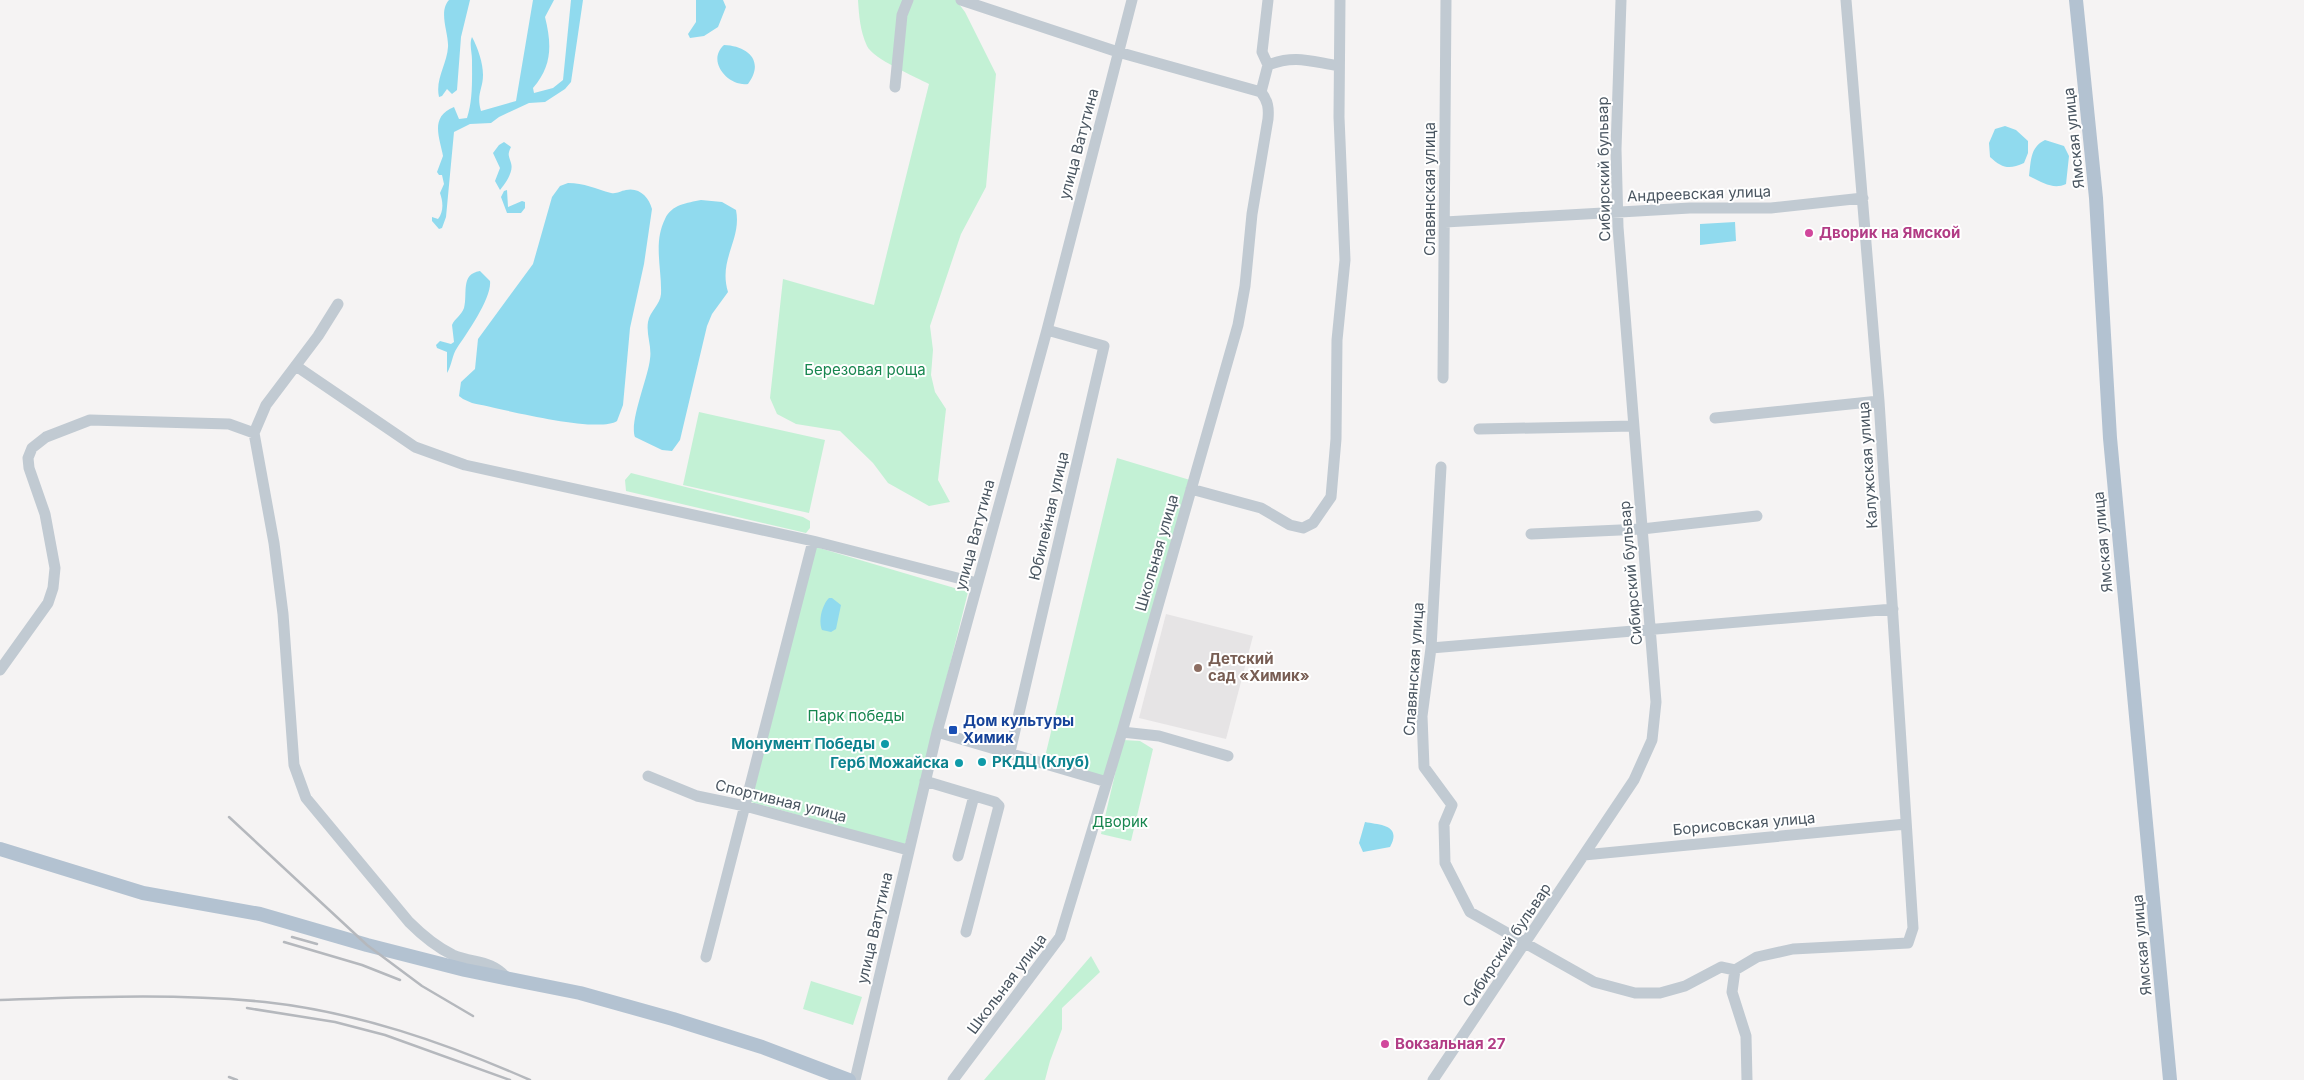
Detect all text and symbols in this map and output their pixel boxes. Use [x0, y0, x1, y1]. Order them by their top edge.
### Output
street label: улица Ватутина [1055, 86, 1102, 202]
street label: Ямская улица [2059, 87, 2088, 190]
street label: Сибирский бульвар [1593, 96, 1614, 242]
street label: Славянская улица [1420, 122, 1439, 256]
street label: Андреевская улица [1627, 181, 1771, 206]
place label: Дворик на Ямской [1819, 223, 1960, 242]
marker: Дворик на Ямской [1803, 227, 1815, 239]
park label: Березовая роща [804, 360, 926, 379]
street label: Калужская улица [1854, 401, 1881, 529]
street label: Юбилейная улица [1024, 450, 1073, 582]
street label: улица Ватутина [951, 477, 998, 593]
street label: Ямская улица [2089, 491, 2116, 593]
street label: Школьная улица [1131, 492, 1182, 613]
street label: Сибирский бульвар [1615, 500, 1646, 646]
street label: Славянская улица [1399, 601, 1428, 736]
place label: Детский сад «Химик» [1208, 649, 1310, 685]
marker: Детский сад «Химик» [1192, 662, 1204, 674]
park label: Парк победы [807, 706, 905, 725]
place label: Дом культуры Химик [963, 711, 1074, 747]
marker: Дом культуры Химик [947, 724, 959, 736]
place label: Монумент Победы [731, 734, 875, 753]
marker: Монумент Победы [879, 738, 891, 750]
place label: РКДЦ (Клуб) [992, 752, 1090, 771]
place label: Герб Можайска [830, 753, 949, 772]
marker: РКДЦ (Клуб) [976, 756, 988, 768]
marker: Герб Можайска [953, 757, 965, 769]
street label: Спортивная улица [713, 775, 849, 826]
street label: Борисовская улица [1672, 808, 1816, 839]
park label: Дворик [1092, 812, 1148, 831]
street label: улица Ватутина [852, 870, 897, 986]
street label: Сибирский бульвар [1458, 879, 1555, 1010]
street label: Ямская улица [2128, 894, 2155, 996]
street label: Школьная улица [963, 930, 1050, 1038]
place label: Вокзальная 27 [1395, 1034, 1506, 1053]
marker: Вокзальная 27 [1379, 1038, 1391, 1050]

